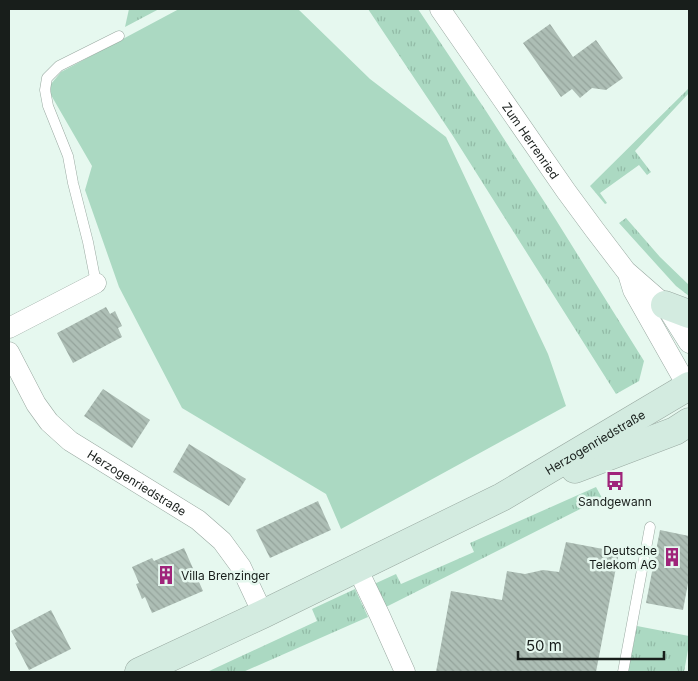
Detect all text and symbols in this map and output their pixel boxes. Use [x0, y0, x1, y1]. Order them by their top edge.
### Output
street label: Zum Herrenried [499, 99, 563, 182]
street label: Herzogenriedstraße [542, 406, 648, 477]
street label: Herzogenriedstraße [85, 446, 189, 519]
bus stop icon: Sandgewann [604, 470, 626, 492]
place label: Sandgewann [578, 494, 652, 509]
place label: Deutsche Telekom AG [589, 543, 657, 572]
building icon: Deutsche Telekom AG [661, 546, 683, 568]
building icon: Villa Brenzinger [155, 564, 177, 586]
place label: Villa Brenzinger [181, 568, 270, 583]
scale bar [518, 628, 664, 660]
text: 50 m [526, 636, 562, 655]

